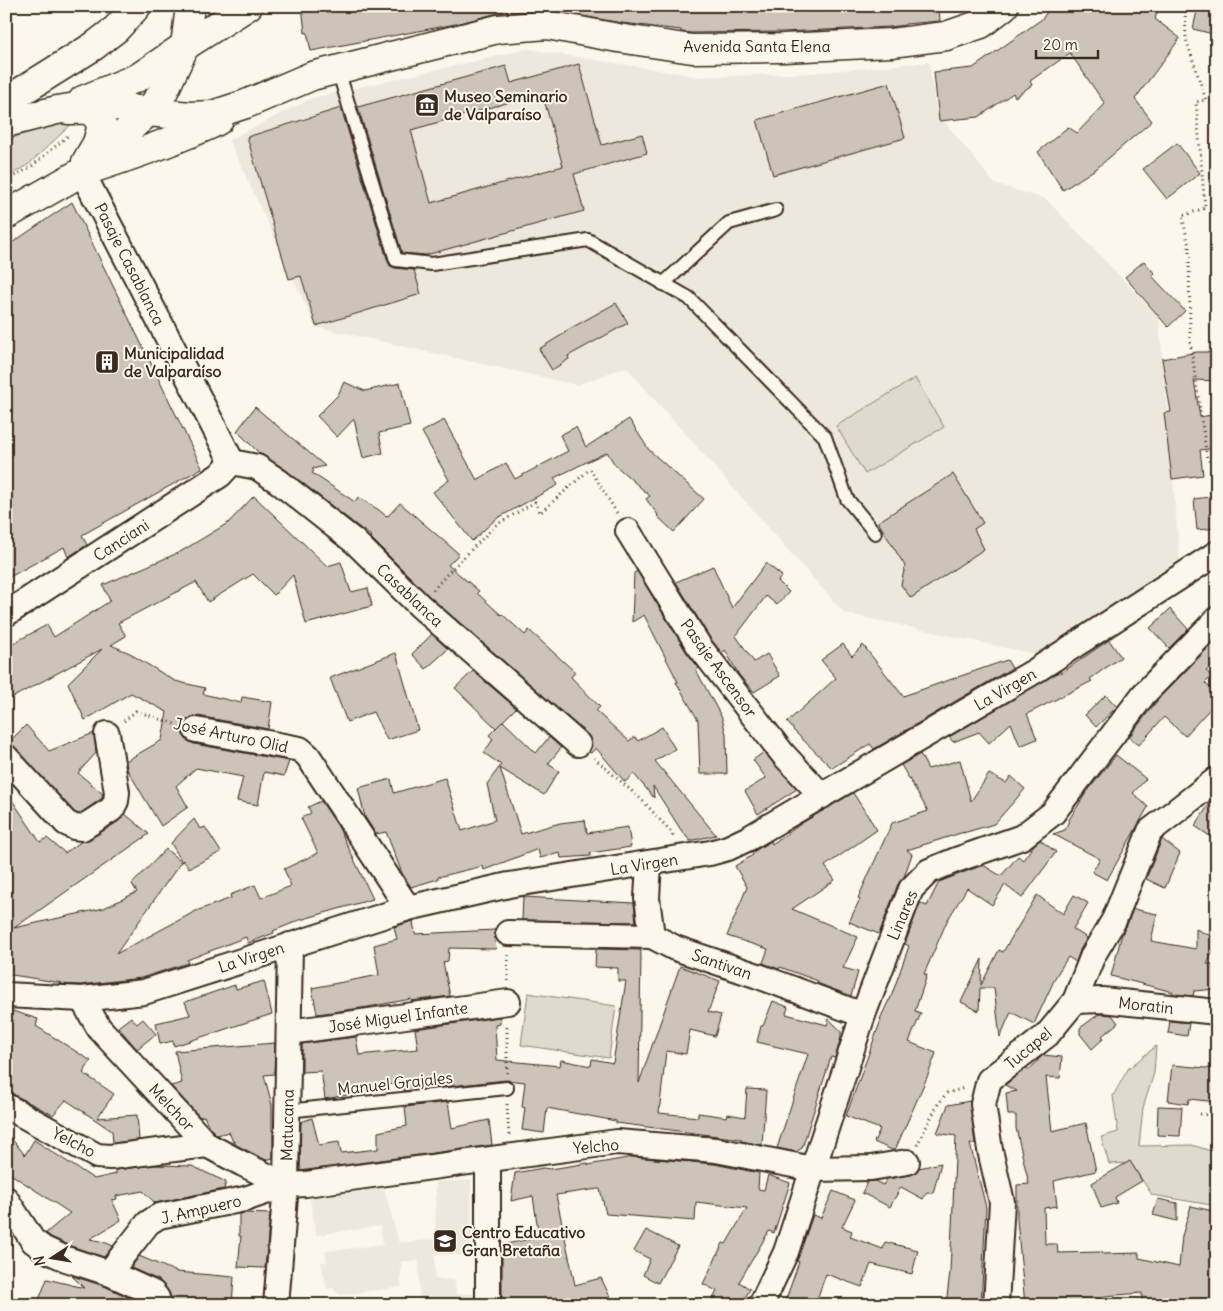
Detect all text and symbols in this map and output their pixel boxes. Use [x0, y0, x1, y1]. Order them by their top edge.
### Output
scale bar [1036, 28, 1098, 60]
text: 20 m [1043, 35, 1078, 54]
street label: Avenida Santa Elena [683, 36, 831, 56]
place label: Museo Seminario de Valparaíso [444, 86, 568, 125]
museum icon: Museo Seminario de Valparaíso [414, 92, 440, 118]
street label: Pasaje Casablanca [91, 199, 169, 329]
place label: Municipalidad de Valparaíso [124, 343, 225, 382]
building icon: Municipalidad de Valparaíso [94, 349, 120, 375]
street label: Canciani [89, 515, 153, 565]
street label: Casablanca [372, 559, 448, 631]
street label: Pasaje Ascensor [677, 615, 762, 722]
street label: La Virgen [970, 663, 1040, 715]
street label: José Arturo Olid [172, 713, 290, 757]
street label: La Virgen [609, 849, 679, 879]
street label: Linares [883, 887, 921, 943]
street label: La Virgen [215, 937, 287, 977]
street label: Santivan [689, 944, 755, 984]
street label: Moratin [1117, 992, 1175, 1018]
street label: José Miguel Infante [327, 997, 469, 1037]
street label: Tucapel [1001, 1023, 1055, 1073]
street label: Manuel Grajales [336, 1067, 454, 1099]
street label: Melchor [145, 1079, 199, 1135]
street label: Matucana [276, 1089, 298, 1161]
street label: Yelcho [49, 1123, 99, 1161]
street label: Yelcho [572, 1134, 620, 1158]
street label: J. Ampuero [159, 1190, 243, 1228]
place label: Centro Educativo Gran Bretaña [462, 1222, 585, 1260]
school or university icon: Centro Educativo Gran Bretaña [432, 1228, 458, 1254]
north arrow [28, 1234, 78, 1284]
text: N [29, 1254, 49, 1267]

